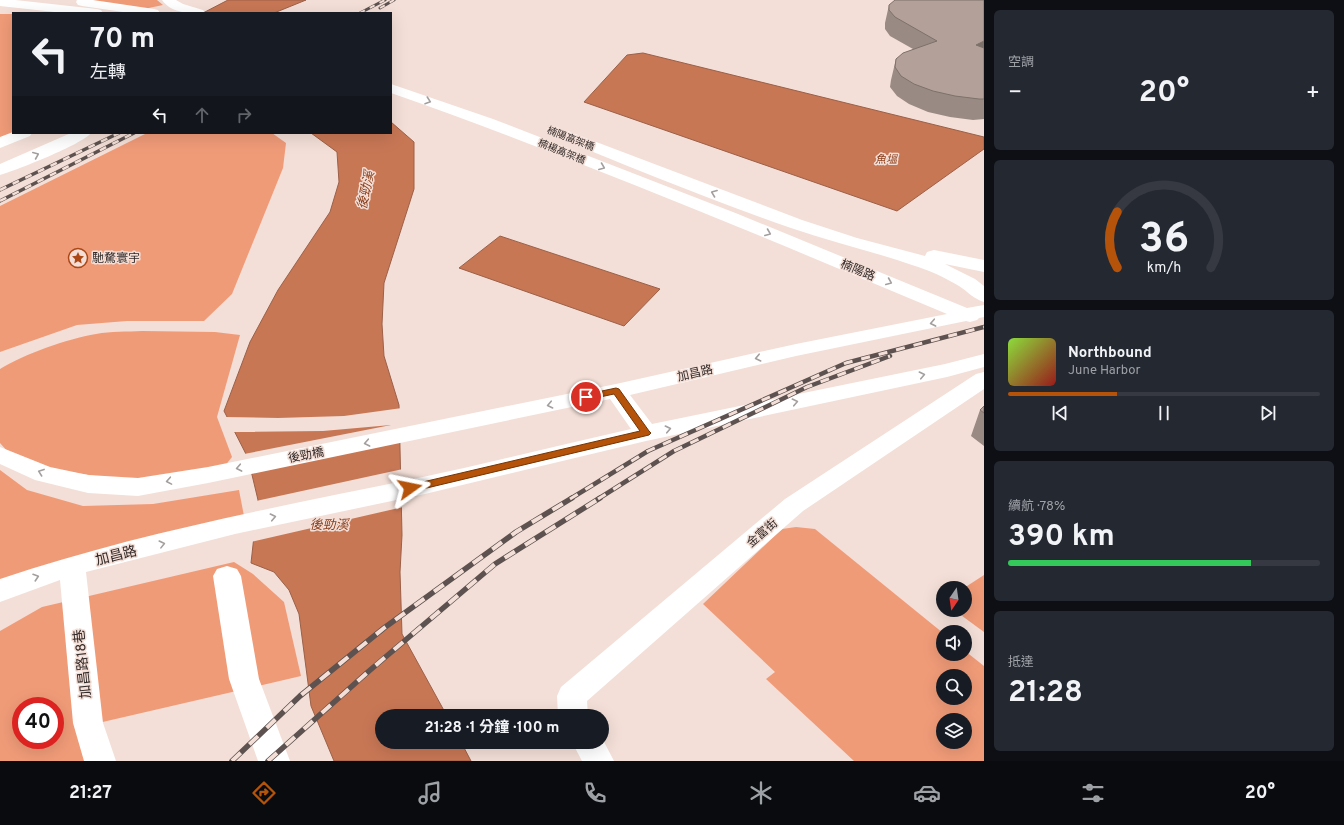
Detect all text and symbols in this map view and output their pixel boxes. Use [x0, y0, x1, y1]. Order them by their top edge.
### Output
text: 70 m [90, 22, 155, 58]
icon: left [24, 28, 76, 80]
text: 空調 [1008, 55, 1034, 71]
text: 左轉 [90, 62, 126, 85]
text: 20° [1139, 75, 1189, 112]
text: − [1008, 80, 1022, 107]
text: + [1306, 80, 1320, 107]
one-way arrow [424, 96, 431, 104]
icon: left [149, 104, 171, 126]
icon: ahead [191, 104, 213, 126]
icon: right [233, 104, 255, 126]
street label: 楠陽高架橋 [545, 124, 596, 154]
street label: 楠楊高架橋 [536, 137, 587, 168]
one-way arrow [32, 152, 39, 160]
water label: 魚塭 [875, 153, 898, 167]
one-way arrow [598, 162, 605, 170]
water label: 後勁溪 [355, 168, 379, 211]
one-way arrow [711, 189, 718, 197]
text: 36 [1139, 214, 1189, 267]
one-way arrow [764, 228, 772, 236]
place icon: 馳騖寰宇 [67, 247, 89, 269]
place label: 馳騖寰宇 [92, 251, 140, 267]
street label: 楠陽路 [838, 257, 877, 285]
text: km/h [1147, 259, 1181, 277]
one-way arrow [885, 278, 892, 286]
one-way arrow [929, 318, 936, 327]
text: Northbound [1068, 344, 1152, 363]
one-way arrow [755, 354, 762, 362]
street label: 加昌路 [676, 362, 715, 386]
text: June Harbor [1068, 363, 1141, 379]
one-way arrow [919, 371, 925, 379]
pin [569, 380, 603, 414]
icon: arrive [575, 386, 597, 408]
one-way arrow [792, 398, 798, 406]
one-way arrow [546, 400, 553, 408]
icon: previous [1049, 402, 1071, 424]
icon: pause [1153, 402, 1175, 424]
icon: next [1257, 402, 1279, 424]
one-way arrow [664, 425, 671, 433]
one-way arrow [364, 438, 370, 446]
street label: 後勁橋 [287, 445, 325, 467]
one-way arrow [236, 464, 242, 472]
position arrow [389, 467, 431, 509]
one-way arrow [38, 469, 45, 477]
one-way arrow [166, 477, 172, 485]
text: 續航 · 78% [1008, 499, 1065, 515]
one-way arrow [270, 514, 276, 522]
street label: 金富街 [744, 516, 781, 552]
water label: 後勁溪 [309, 518, 350, 534]
text: 390 km [1008, 519, 1115, 556]
one-way arrow [159, 540, 165, 548]
street label: 加昌路 [94, 543, 139, 570]
one-way arrow [33, 573, 40, 582]
north arrow [936, 581, 972, 617]
map controls [936, 581, 972, 749]
button: sound [936, 625, 972, 661]
street label: 加昌路18巷 [71, 628, 96, 699]
text: 抵達 [1008, 655, 1034, 671]
button: search [936, 669, 972, 705]
text: 21:28 [1008, 675, 1083, 712]
speed limit sign: 40 [12, 697, 64, 749]
button: layers [936, 713, 972, 749]
text: 21:28 · 1 分鐘 · 100 m [425, 719, 559, 738]
icon: directions [250, 779, 278, 807]
icon: music [416, 779, 444, 807]
icon: phone [581, 779, 609, 807]
icon: climate [747, 779, 775, 807]
icon: car [913, 779, 941, 807]
icon: filters [1079, 779, 1107, 807]
text: 21:27 [69, 782, 112, 805]
text: 20° [1245, 782, 1275, 805]

